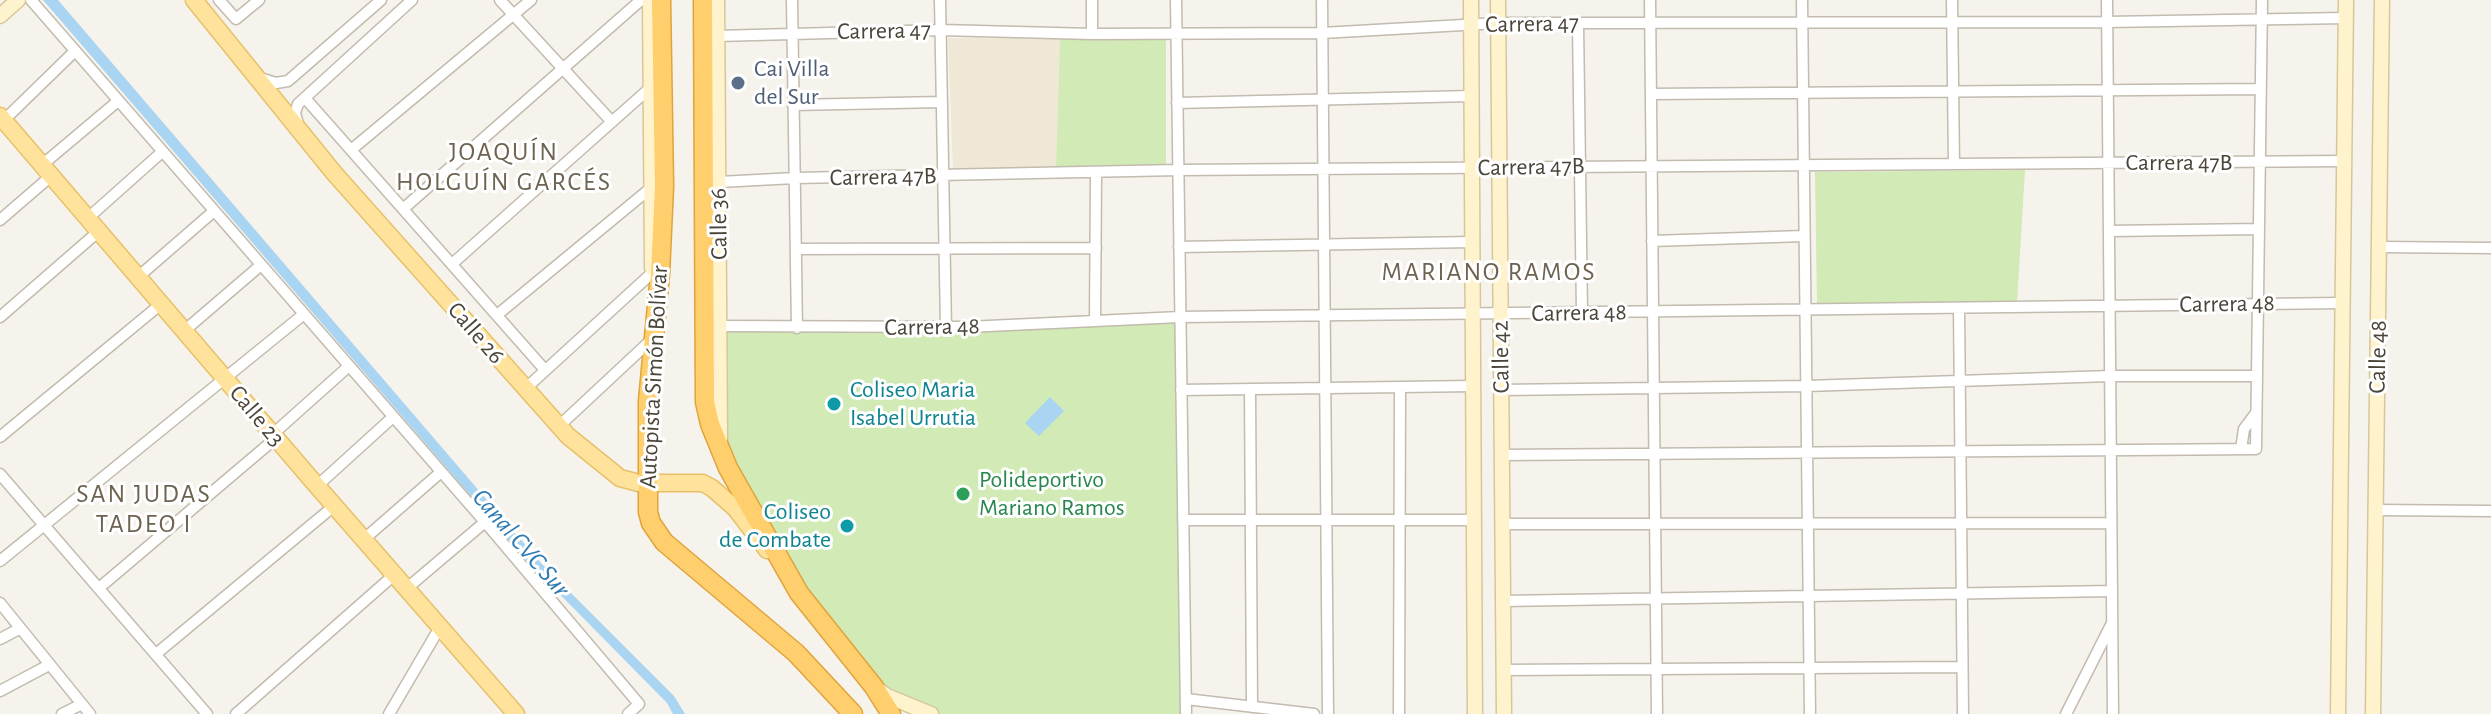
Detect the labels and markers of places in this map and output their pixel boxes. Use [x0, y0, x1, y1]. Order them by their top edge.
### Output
place label: Cai Villa del Sur [754, 55, 830, 111]
marker: Cai Villa del Sur [729, 74, 747, 92]
place label: Coliseo Maria Isabel Urrutia [850, 376, 976, 432]
marker: Coliseo Maria Isabel Urrutia [825, 395, 843, 413]
place label: Polideportivo Mariano Ramos [979, 466, 1125, 522]
marker: Polideportivo Mariano Ramos [954, 485, 972, 503]
place label: Coliseo de Combate [719, 498, 831, 554]
marker: Coliseo de Combate [838, 517, 856, 535]

